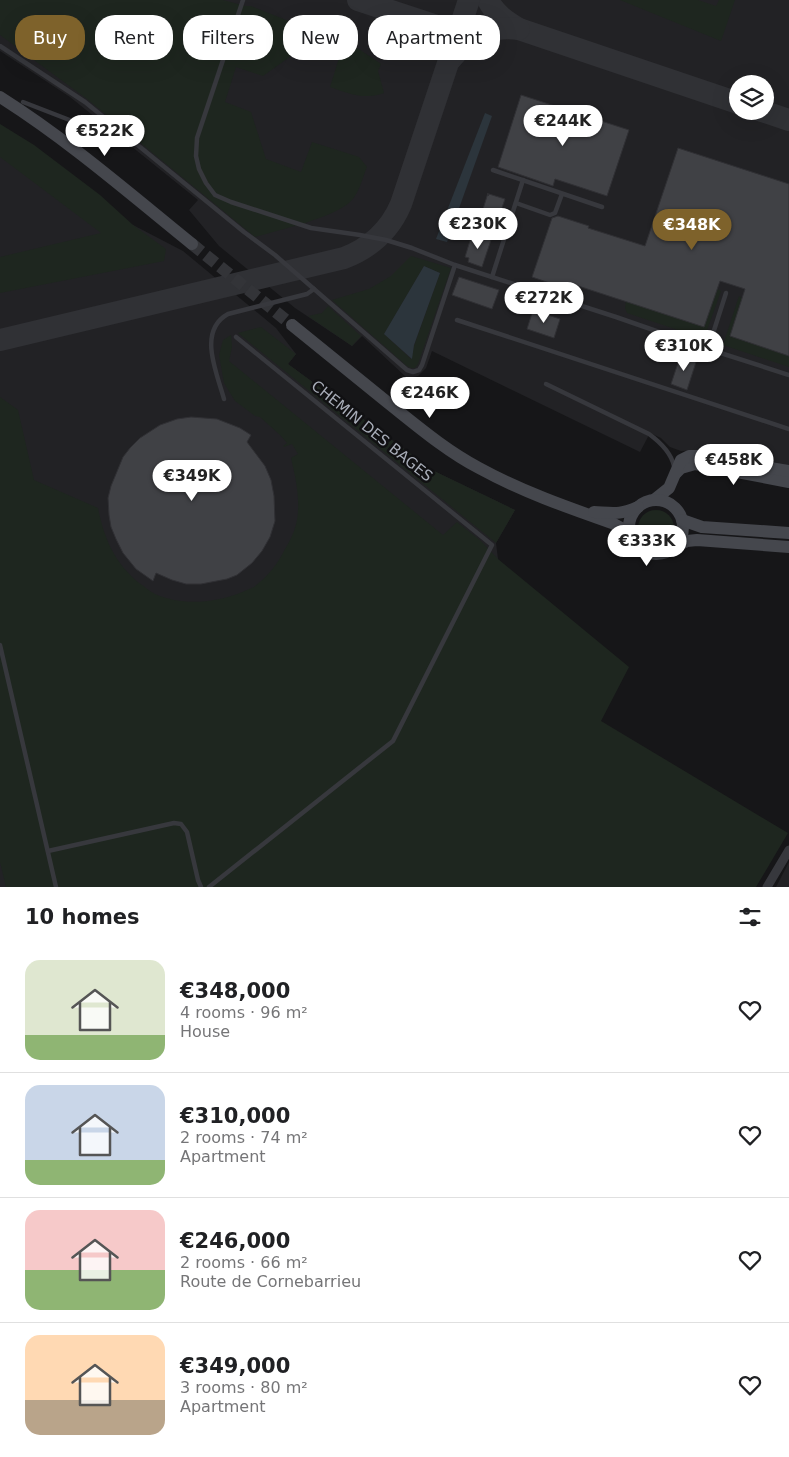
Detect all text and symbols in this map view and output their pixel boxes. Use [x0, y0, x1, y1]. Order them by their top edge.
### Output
chip: Buy [15, 15, 85, 60]
chip: Rent [95, 15, 173, 60]
chip: Filters [183, 15, 273, 60]
chip: New [283, 15, 358, 60]
chip: Apartment [368, 15, 500, 60]
map controls [729, 75, 774, 120]
button: layers [729, 75, 774, 120]
pin: €244K [528, 104, 598, 147]
text: €244K [535, 111, 591, 130]
pin: €522K [70, 114, 140, 157]
text: €522K [77, 121, 133, 140]
pin: €230K [443, 208, 513, 250]
pin: €348K [657, 208, 727, 251]
text: €230K [450, 214, 506, 233]
text: €348K [664, 215, 720, 234]
pin: €272K [509, 282, 579, 324]
text: €272K [516, 288, 572, 307]
pin: €310K [649, 330, 719, 372]
text: €310K [656, 336, 712, 355]
pin: €246K [395, 376, 465, 419]
street label: CHEMIN DES BAGES [308, 377, 436, 485]
text: €246K [402, 383, 458, 402]
pin: €458K [699, 444, 769, 486]
text: €458K [706, 450, 762, 469]
pin: €349K [157, 460, 227, 502]
text: €349K [164, 466, 220, 485]
pin: €333K [612, 524, 682, 567]
text: €333K [619, 531, 675, 550]
icon: filters [736, 903, 764, 931]
text: 10 homes [25, 905, 140, 929]
text: €348,000 [180, 979, 290, 1003]
icon: home [65, 980, 125, 1040]
icon: heart [736, 996, 764, 1024]
text: 4 rooms · 96 m² [180, 1003, 308, 1022]
text: House [180, 1022, 230, 1041]
text: €310,000 [180, 1104, 290, 1128]
icon: home [65, 1105, 125, 1165]
icon: heart [736, 1121, 764, 1149]
text: 2 rooms · 74 m² [180, 1128, 308, 1147]
text: Apartment [180, 1147, 266, 1166]
text: €246,000 [180, 1229, 290, 1253]
icon: home [65, 1230, 125, 1290]
icon: heart [736, 1246, 764, 1274]
text: 2 rooms · 66 m² [180, 1253, 308, 1272]
text: Route de Cornebarrieu [180, 1272, 361, 1291]
text: €349,000 [180, 1354, 290, 1378]
icon: home [65, 1355, 125, 1415]
icon: heart [736, 1371, 764, 1399]
text: 3 rooms · 80 m² [180, 1378, 308, 1397]
text: Apartment [180, 1397, 266, 1416]

